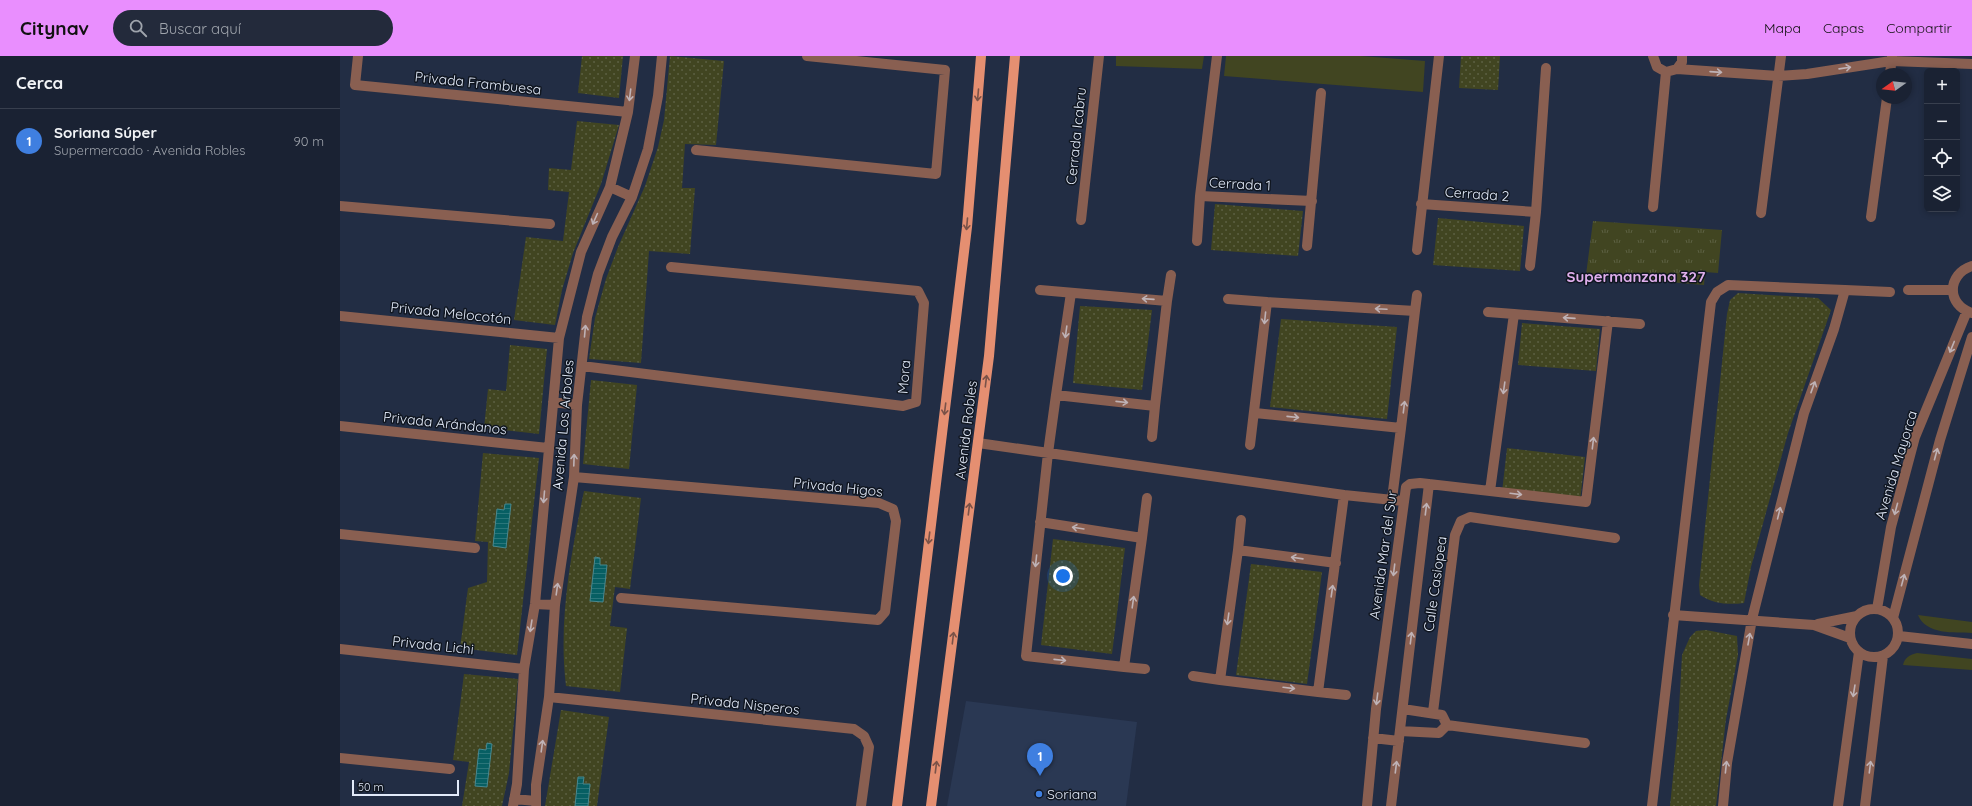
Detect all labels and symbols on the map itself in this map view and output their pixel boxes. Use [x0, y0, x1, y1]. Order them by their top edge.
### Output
one-way arrow [1839, 64, 1852, 72]
street label: Privada Frambuesa [414, 67, 542, 99]
one-way arrow [1709, 68, 1722, 75]
north arrow [1876, 68, 1912, 104]
street label: Cerrada Icabru [1062, 86, 1090, 186]
one-way arrow [626, 88, 634, 101]
one-way arrow [974, 88, 981, 101]
street label: Cerrada 1 [1209, 173, 1271, 195]
street label: Cerrada 2 [1444, 183, 1510, 205]
one-way arrow [591, 213, 599, 225]
one-way arrow [963, 217, 970, 230]
district label: Supermanzana 327 [1567, 267, 1705, 286]
one-way arrow [1142, 296, 1155, 303]
street label: Privada Melocotón [390, 298, 512, 328]
one-way arrow [1375, 306, 1388, 313]
one-way arrow [1261, 311, 1269, 324]
one-way arrow [1563, 315, 1576, 322]
one-way arrow [582, 325, 589, 338]
one-way arrow [1062, 325, 1070, 338]
one-way arrow [1948, 341, 1955, 353]
street label: Avenida Los Arboles [548, 359, 578, 491]
street label: Mora [894, 359, 914, 395]
one-way arrow [982, 374, 990, 387]
street label: Avenida Robles [951, 379, 981, 481]
one-way arrow [1500, 381, 1508, 394]
one-way arrow [1810, 382, 1818, 394]
one-way arrow [1115, 399, 1128, 406]
one-way arrow [1400, 401, 1408, 414]
one-way arrow [941, 402, 949, 415]
street label: Privada Arándanos [382, 408, 508, 438]
street label: Avenida Mayorca [1871, 408, 1921, 522]
one-way arrow [1286, 414, 1299, 421]
one-way arrow [1589, 437, 1597, 450]
one-way arrow [1933, 448, 1940, 461]
one-way arrow [571, 454, 578, 467]
street label: Privada Higos [792, 473, 884, 501]
street label: Avenida Mar del Sur [1365, 489, 1401, 620]
one-way arrow [540, 490, 547, 503]
one-way arrow [1509, 490, 1522, 498]
one-way arrow [966, 503, 973, 516]
one-way arrow [1423, 503, 1430, 516]
one-way arrow [1892, 503, 1899, 516]
one-way arrow [1776, 507, 1783, 520]
one-way arrow [1071, 524, 1084, 532]
one-way arrow [925, 531, 933, 544]
street label: Calle Casiopea [1419, 535, 1451, 633]
one-way arrow [1032, 554, 1040, 567]
one-way arrow [1291, 554, 1304, 562]
one-way arrow [1390, 563, 1398, 576]
your location [1053, 566, 1073, 586]
one-way arrow [1900, 574, 1908, 587]
one-way arrow [553, 583, 561, 596]
one-way arrow [1328, 585, 1336, 598]
one-way arrow [1129, 596, 1137, 609]
one-way arrow [1224, 613, 1232, 626]
one-way arrow [527, 619, 535, 632]
street label: Privada Lichi [391, 632, 475, 658]
one-way arrow [949, 632, 957, 645]
one-way arrow [1407, 632, 1415, 645]
one-way arrow [1745, 633, 1753, 646]
one-way arrow [1053, 656, 1066, 664]
one-way arrow [1282, 684, 1295, 692]
one-way arrow [1850, 684, 1858, 697]
street label: Privada Nisperos [690, 689, 800, 719]
one-way arrow [1373, 692, 1381, 705]
one-way arrow [538, 740, 546, 753]
pin: 1 [1027, 743, 1053, 776]
one-way arrow [932, 761, 940, 774]
one-way arrow [1392, 761, 1400, 774]
one-way arrow [1723, 761, 1730, 774]
one-way arrow [1866, 761, 1874, 774]
scale bar [352, 778, 459, 797]
place label: Soriana [1047, 785, 1097, 803]
marker: Soriana [1034, 789, 1044, 799]

